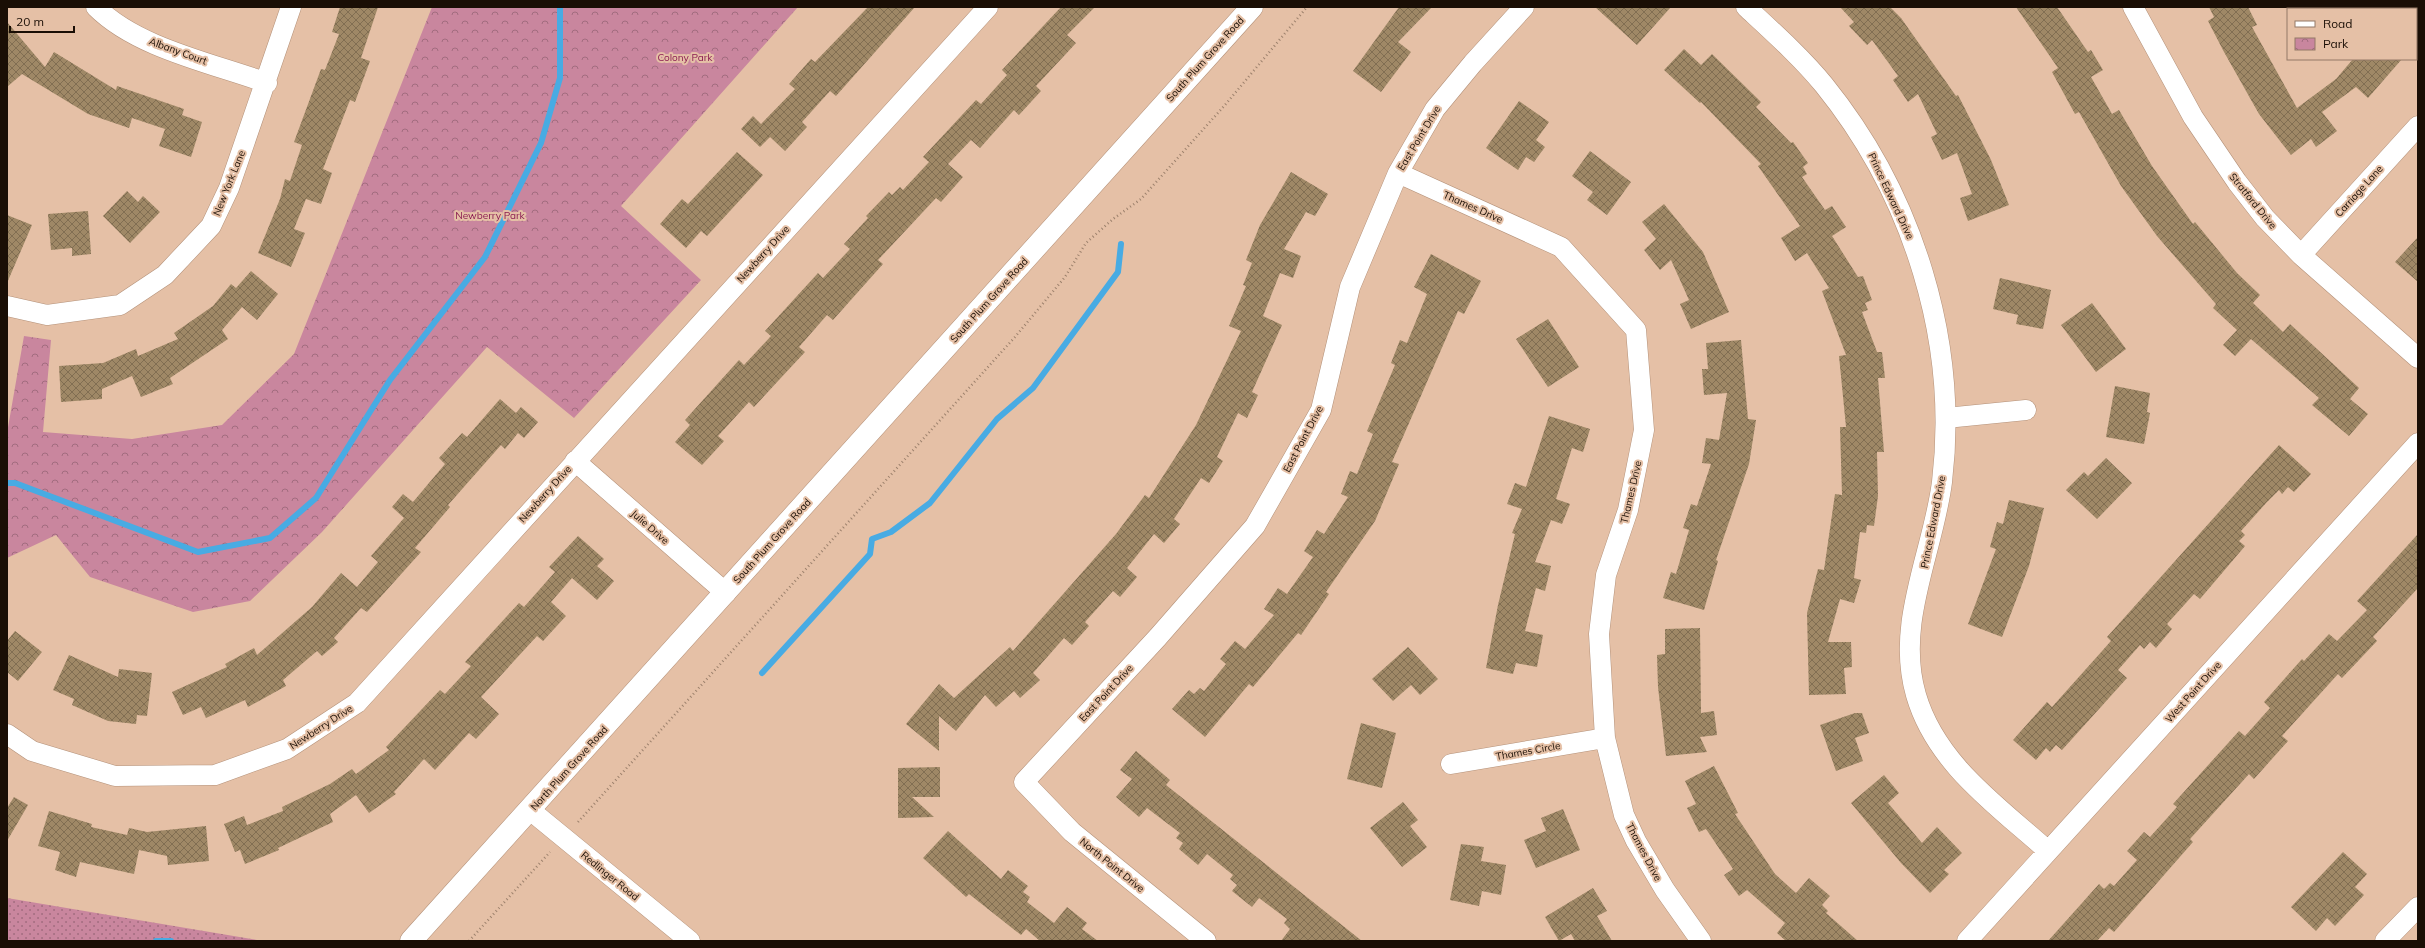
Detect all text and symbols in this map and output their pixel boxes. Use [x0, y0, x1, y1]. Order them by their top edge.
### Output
scale bar [10, 8, 74, 34]
legend [2287, 8, 2417, 60]
text: 20 m [16, 14, 44, 29]
street label: South Plum Grove Road [1163, 14, 1247, 104]
text: Road [2323, 16, 2352, 31]
street label: Albany Court [147, 34, 209, 68]
text: Park [2323, 36, 2349, 51]
park label: Colony Park [657, 51, 713, 64]
street label: East Point Drive [1395, 103, 1443, 173]
street label: New York Lane [210, 148, 248, 218]
street label: Prince Edward Drive [1865, 151, 1917, 241]
street label: Carriage Lane [2332, 162, 2386, 220]
street label: Stratford Drive [2227, 170, 2279, 232]
street label: Thames Drive [1441, 188, 1505, 226]
park label: Newberry Park [455, 209, 526, 222]
street label: Newberry Drive [734, 223, 792, 285]
street label: South Plum Grove Road [947, 255, 1031, 345]
street label: East Point Drive [1280, 404, 1326, 474]
street label: Thames Drive [1617, 459, 1645, 525]
street label: Newberry Drive [516, 463, 574, 525]
street label: Prince Edward Drive [1918, 475, 1948, 569]
street label: South Plum Grove Road [730, 496, 814, 586]
street label: Julie Drive [628, 507, 672, 547]
street label: West Point Drive [2162, 659, 2224, 725]
street label: East Point Drive [1076, 662, 1136, 724]
street label: Newberry Drive [287, 702, 355, 752]
street label: North Plum Grove Road [528, 723, 610, 813]
street label: Thames Circle [1495, 739, 1561, 763]
street label: Thames Drive [1623, 821, 1665, 883]
street label: North Point Drive [1077, 835, 1147, 895]
street label: Redlinger Road [578, 849, 642, 903]

